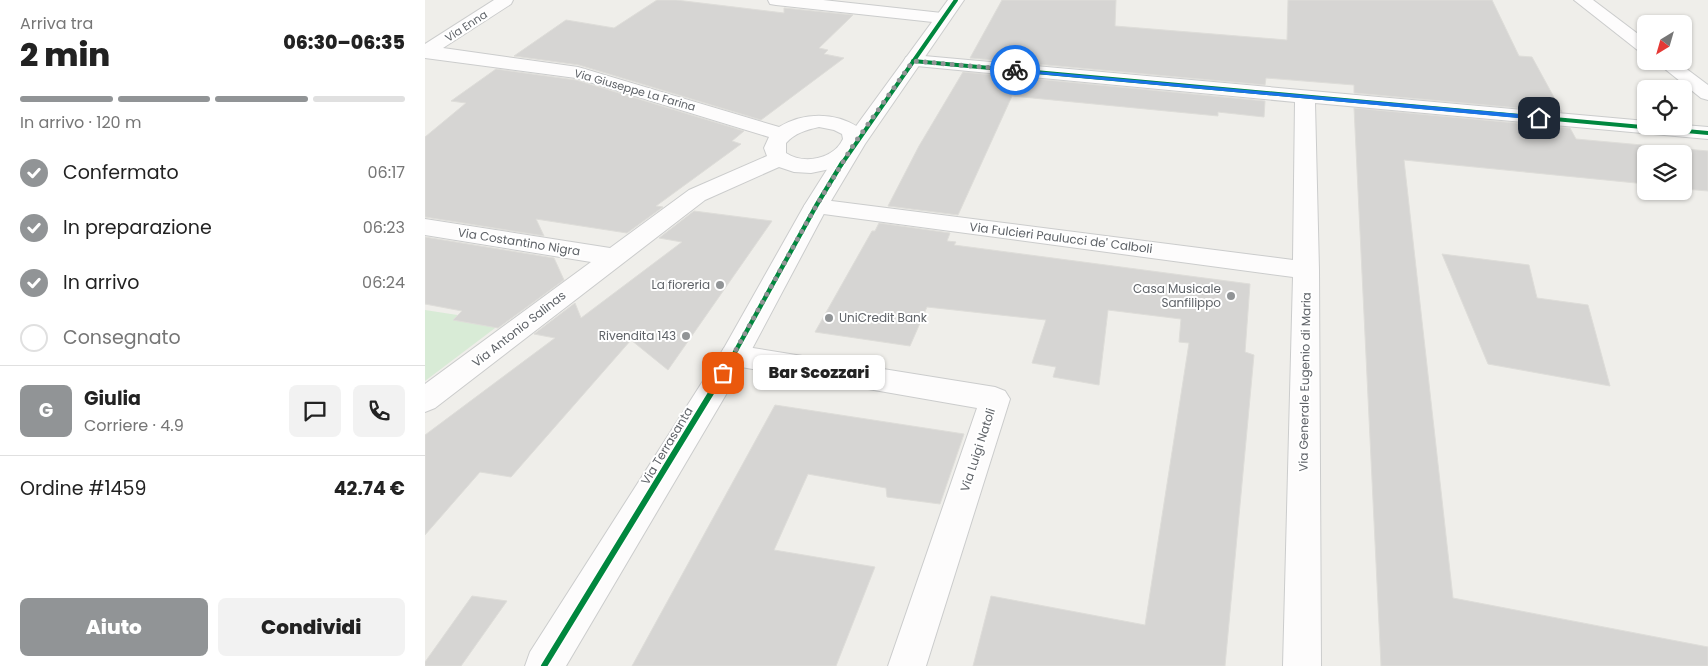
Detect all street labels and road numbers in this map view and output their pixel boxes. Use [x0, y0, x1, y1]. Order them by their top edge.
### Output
street label: Via Enna [442, 6, 490, 46]
street label: Via Giuseppe La Farina [573, 65, 697, 115]
street label: Via Fulcieri Paulucci de' Calboli [969, 218, 1154, 257]
street label: Via Costantino Nigra [457, 223, 582, 260]
street label: Via Antonio Salinas [468, 287, 569, 371]
street label: Via Generale Eugenio di Maria [1294, 292, 1315, 472]
street label: Via Terrasanta [637, 404, 696, 488]
street label: Via Luigi Natoli [956, 406, 999, 494]

